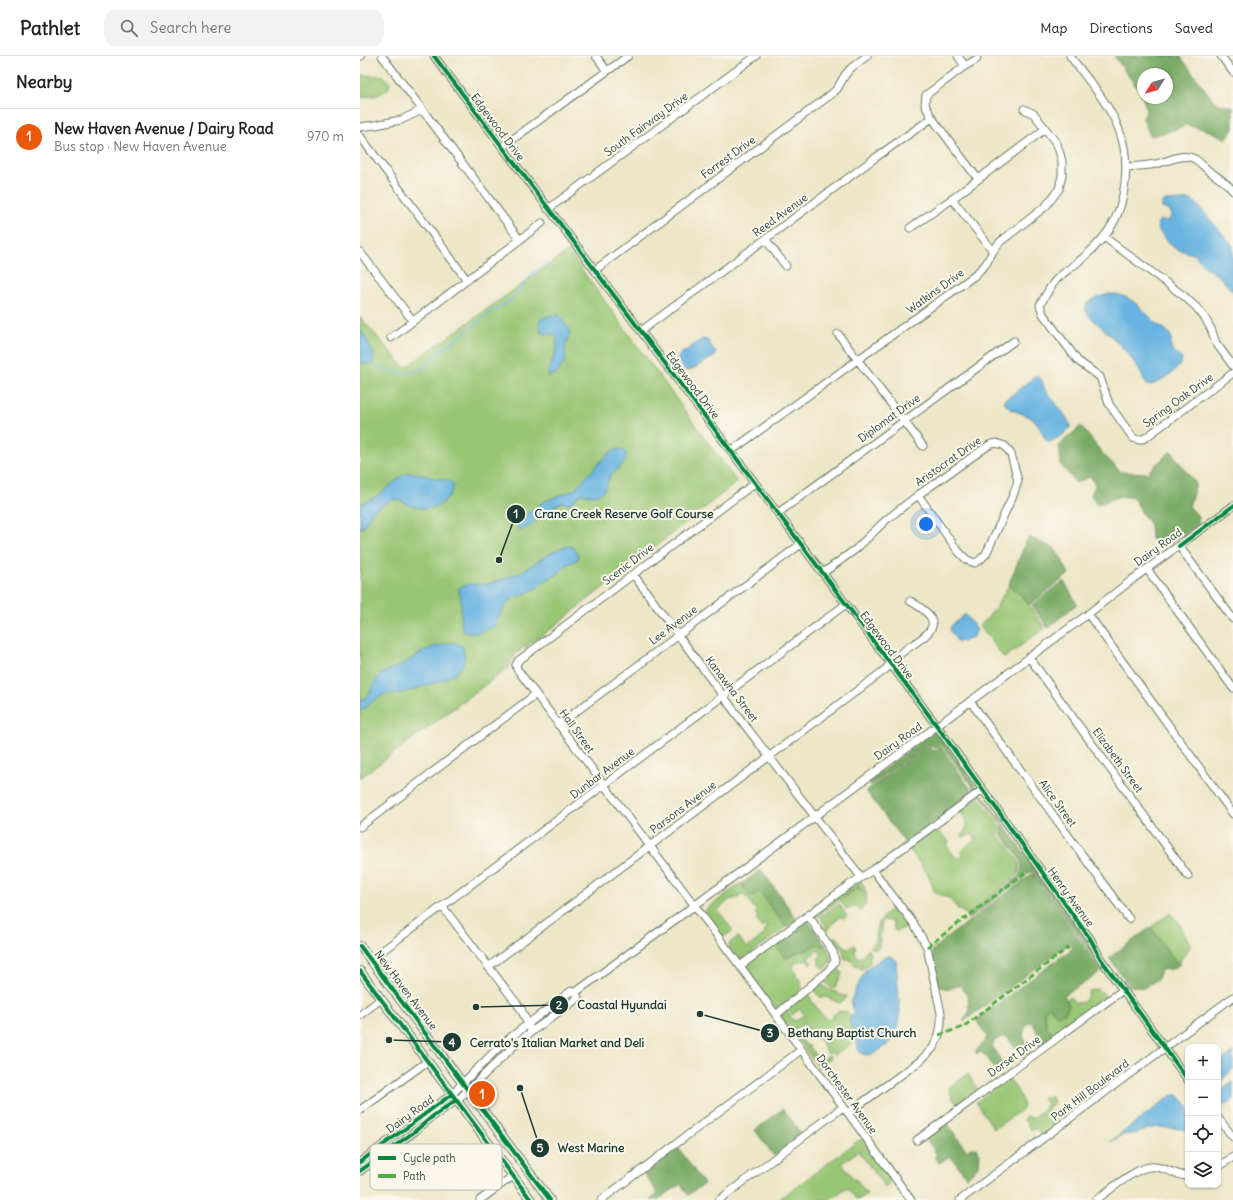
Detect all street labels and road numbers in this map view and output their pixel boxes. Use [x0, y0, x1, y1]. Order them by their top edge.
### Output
street label: South Fairway Drive [601, 89, 691, 159]
street label: Edgewood Drive [468, 90, 528, 164]
street label: Forrest Drive [698, 133, 758, 181]
street label: Reed Avenue [750, 190, 810, 240]
street label: Watkins Drive [903, 265, 967, 317]
street label: Edgewood Drive [663, 348, 723, 422]
street label: Spring Oak Drive [1140, 370, 1216, 430]
street label: Diplomat Drive [855, 391, 923, 445]
street label: Aristocrat Drive [912, 433, 984, 489]
street label: Dairy Road [1131, 525, 1185, 569]
street label: Scenic Drive [600, 540, 656, 588]
street label: Lee Avenue [646, 602, 700, 648]
street label: Edgewood Drive [857, 608, 917, 682]
street label: Kanawha Street [703, 653, 762, 725]
street label: Hall Street [556, 706, 598, 756]
street label: Dairy Road [871, 719, 925, 763]
street label: Elizabeth Street [1090, 725, 1146, 795]
street label: Dunbar Avenue [567, 744, 637, 802]
street label: Alice Street [1036, 777, 1080, 830]
street label: Parsons Avenue [647, 778, 719, 836]
street label: Henry Avenue [1045, 864, 1097, 930]
street label: New Haven Avenue [372, 947, 441, 1033]
street label: Dorset Drive [985, 1032, 1043, 1080]
street label: Dorchester Avenue [813, 1052, 881, 1136]
street label: Park Hill Boulevard [1048, 1056, 1132, 1124]
street label: Dairy Road [383, 1092, 437, 1136]

